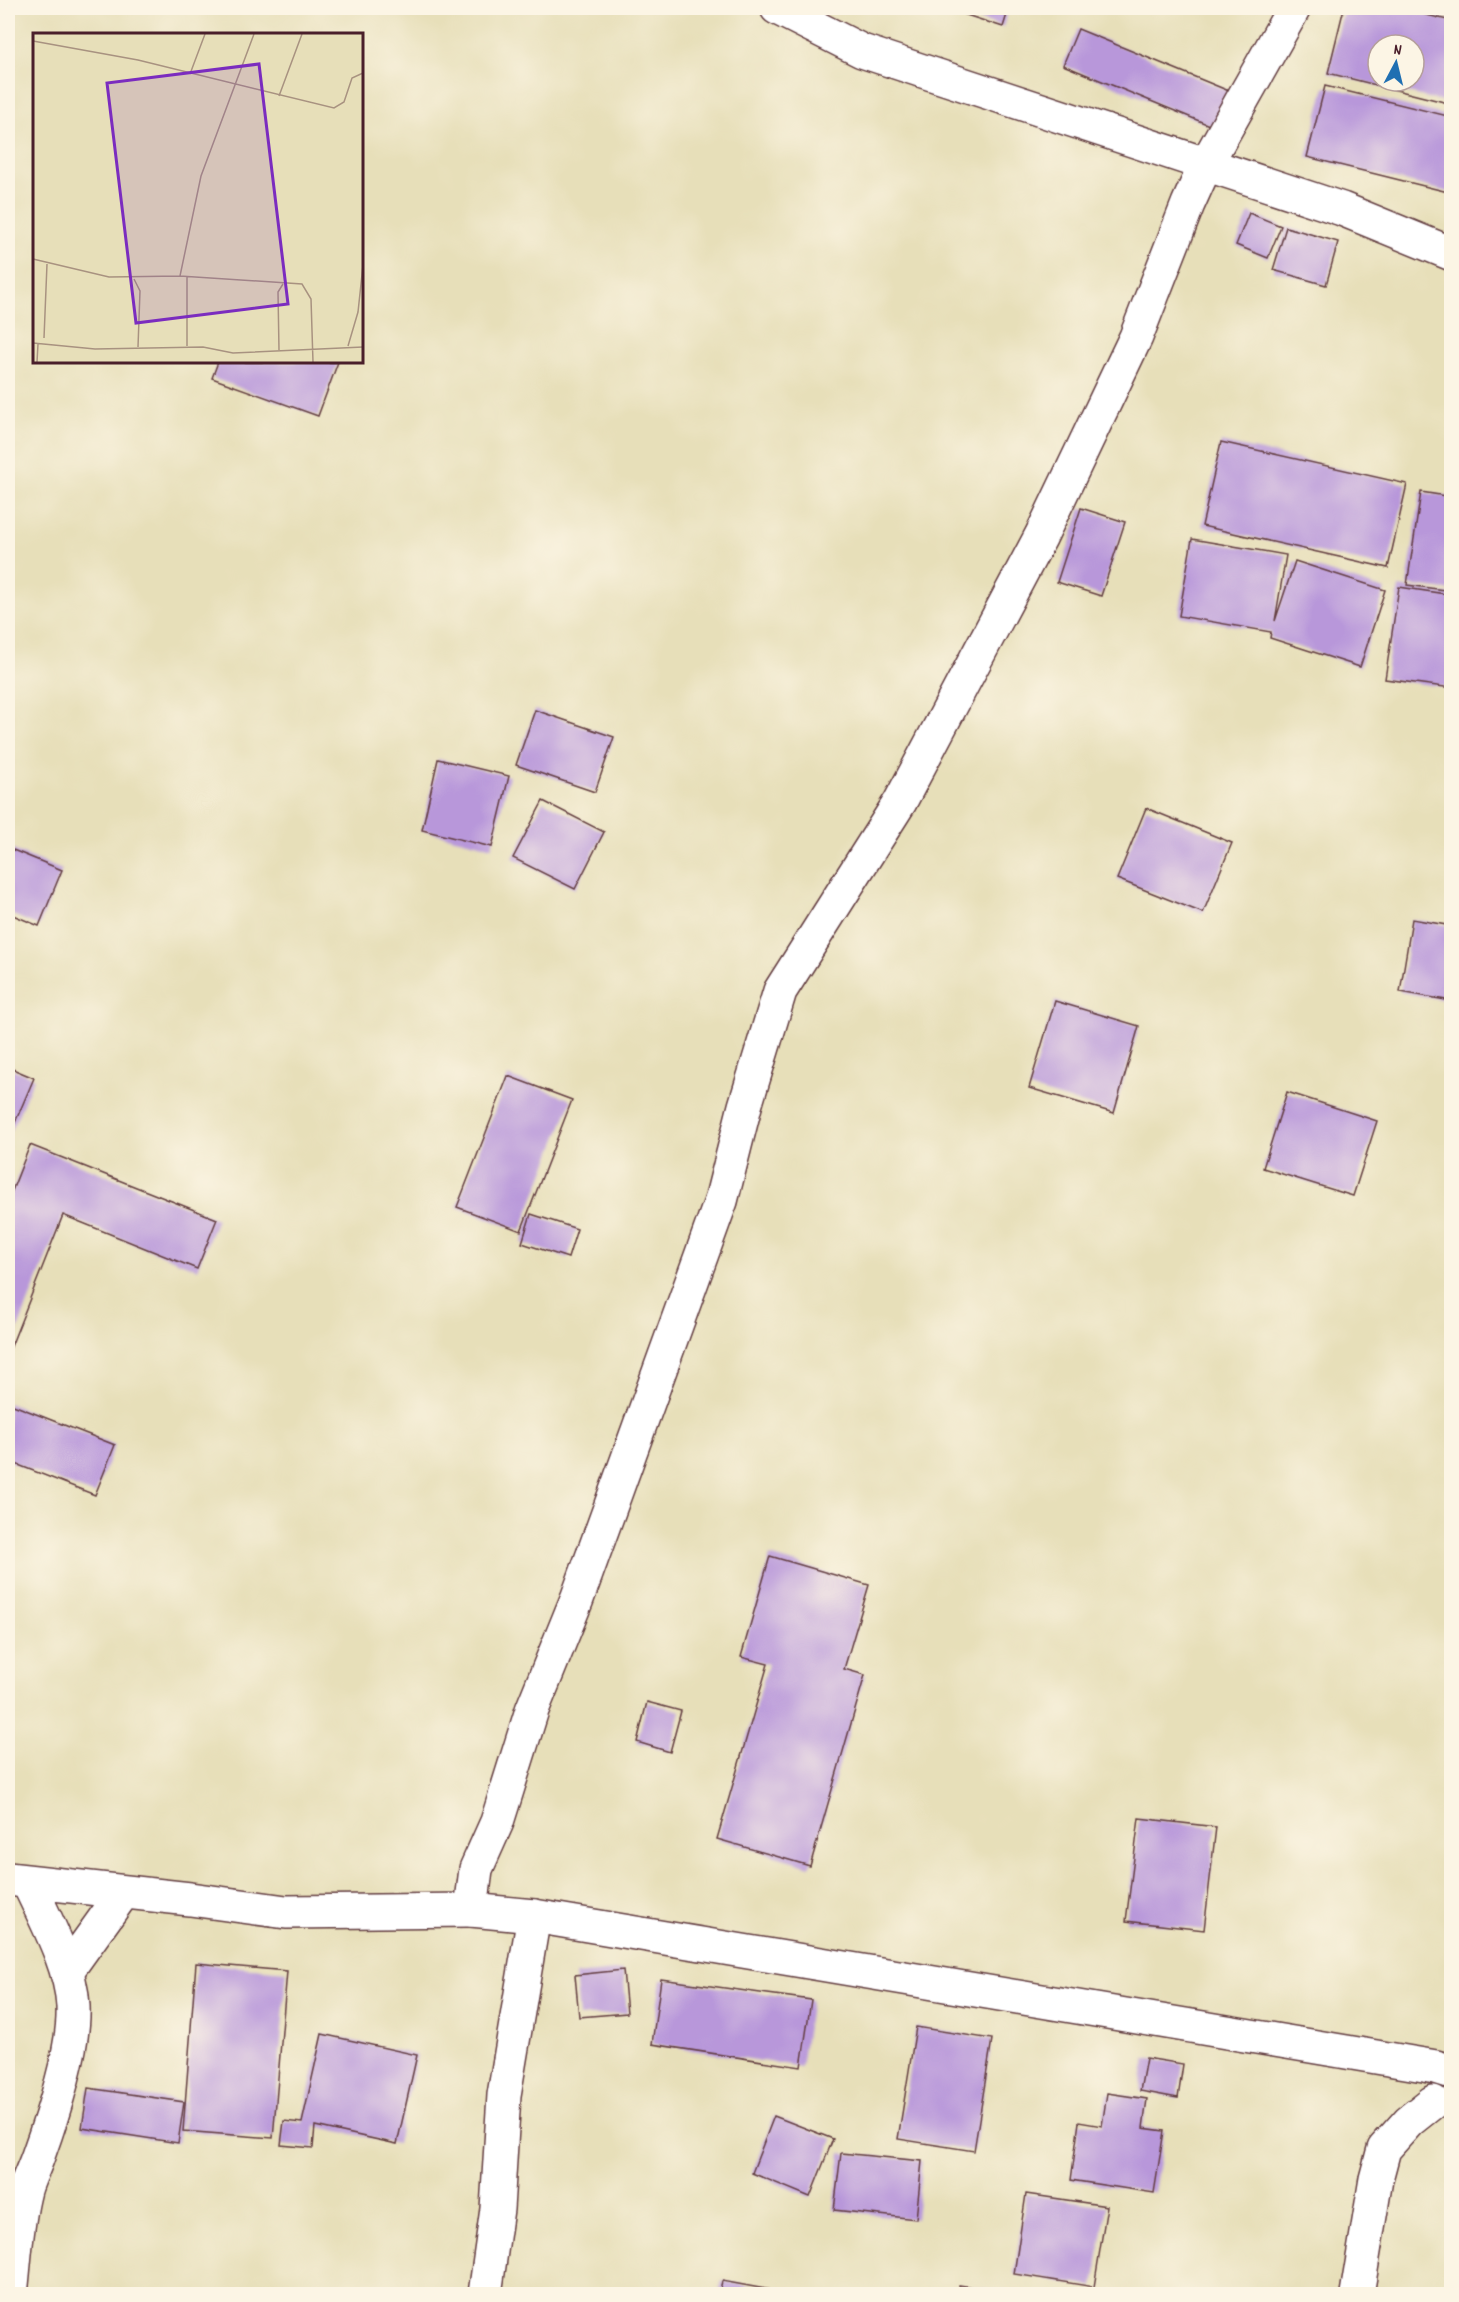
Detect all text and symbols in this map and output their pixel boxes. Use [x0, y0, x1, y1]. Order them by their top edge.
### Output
inset map [33, 33, 363, 363]
north arrow [1366, 33, 1426, 93]
text: N [1392, 39, 1403, 63]

